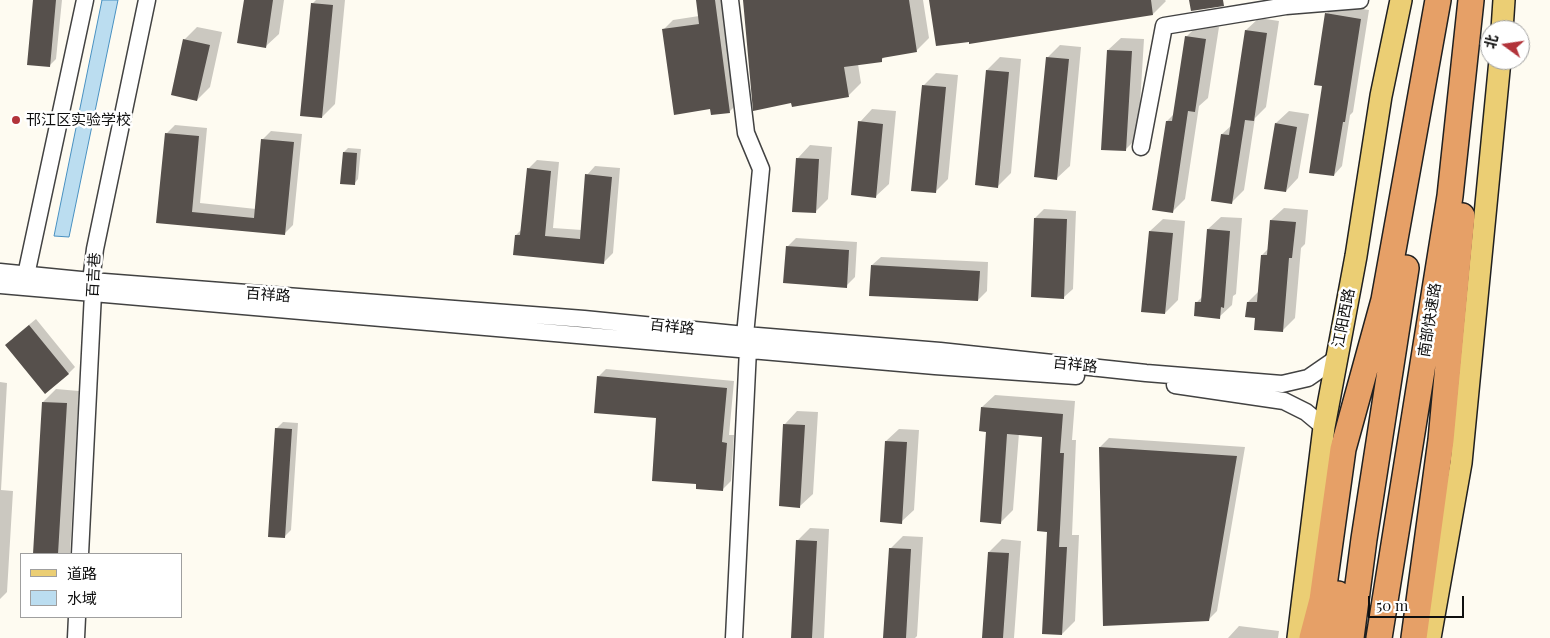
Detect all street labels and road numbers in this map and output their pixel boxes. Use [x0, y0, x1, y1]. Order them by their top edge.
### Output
street label: 百吉巷 [84, 252, 104, 298]
street label: 南部快速路 [1415, 282, 1445, 358]
street label: 百祥路 [245, 284, 291, 306]
street label: 江阳西路 [1329, 287, 1359, 349]
street label: 百祥路 [649, 316, 695, 338]
street label: 百祥路 [1052, 354, 1098, 376]

